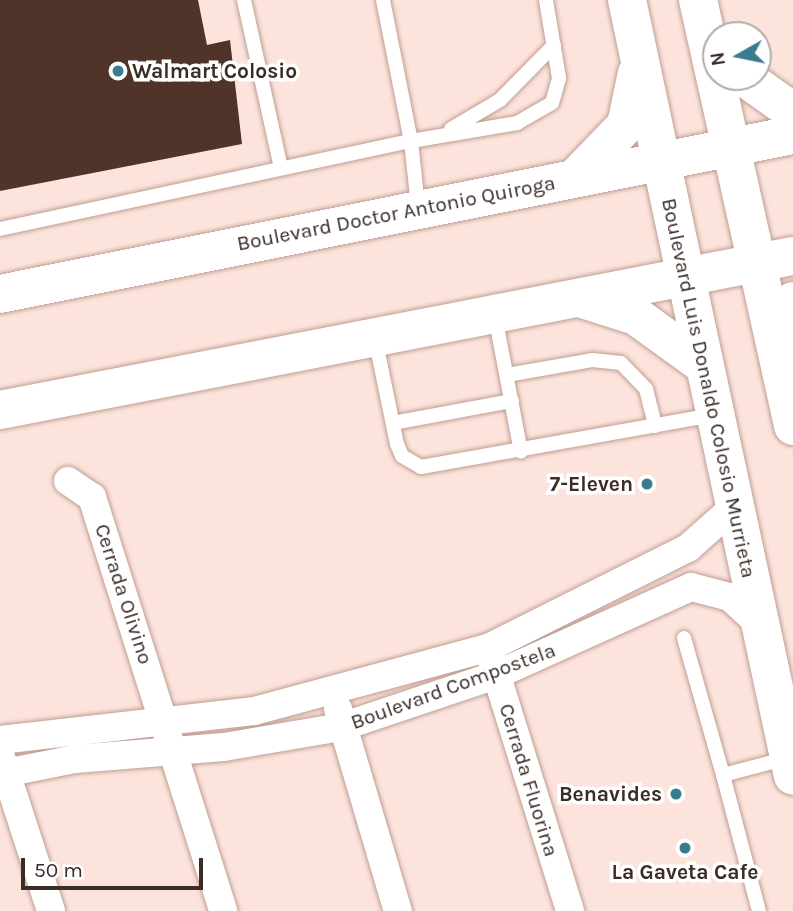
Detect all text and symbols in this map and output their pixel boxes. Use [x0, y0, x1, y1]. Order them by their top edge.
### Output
north arrow [702, 21, 772, 91]
text: N [706, 51, 730, 67]
place label: Walmart Colosio [132, 58, 297, 84]
marker: Walmart Colosio [110, 63, 126, 79]
street label: Boulevard Doctor Antonio Quiroga [235, 170, 557, 256]
street label: Boulevard Luis Donaldo Colosio Murrieta [656, 196, 762, 580]
place label: 7-Eleven [550, 471, 633, 497]
marker: 7-Eleven [639, 476, 655, 492]
street label: Cerrada Olivino [89, 521, 159, 667]
street label: Boulevard Compostela [347, 637, 559, 735]
street label: Cerrada Fluorina [494, 701, 564, 859]
place label: Benavides [559, 781, 662, 807]
marker: Benavides [668, 786, 684, 802]
marker: La Gaveta Cafe [677, 840, 693, 856]
scale bar [24, 844, 206, 888]
text: 50 m [34, 858, 83, 882]
place label: La Gaveta Cafe [612, 859, 758, 885]

